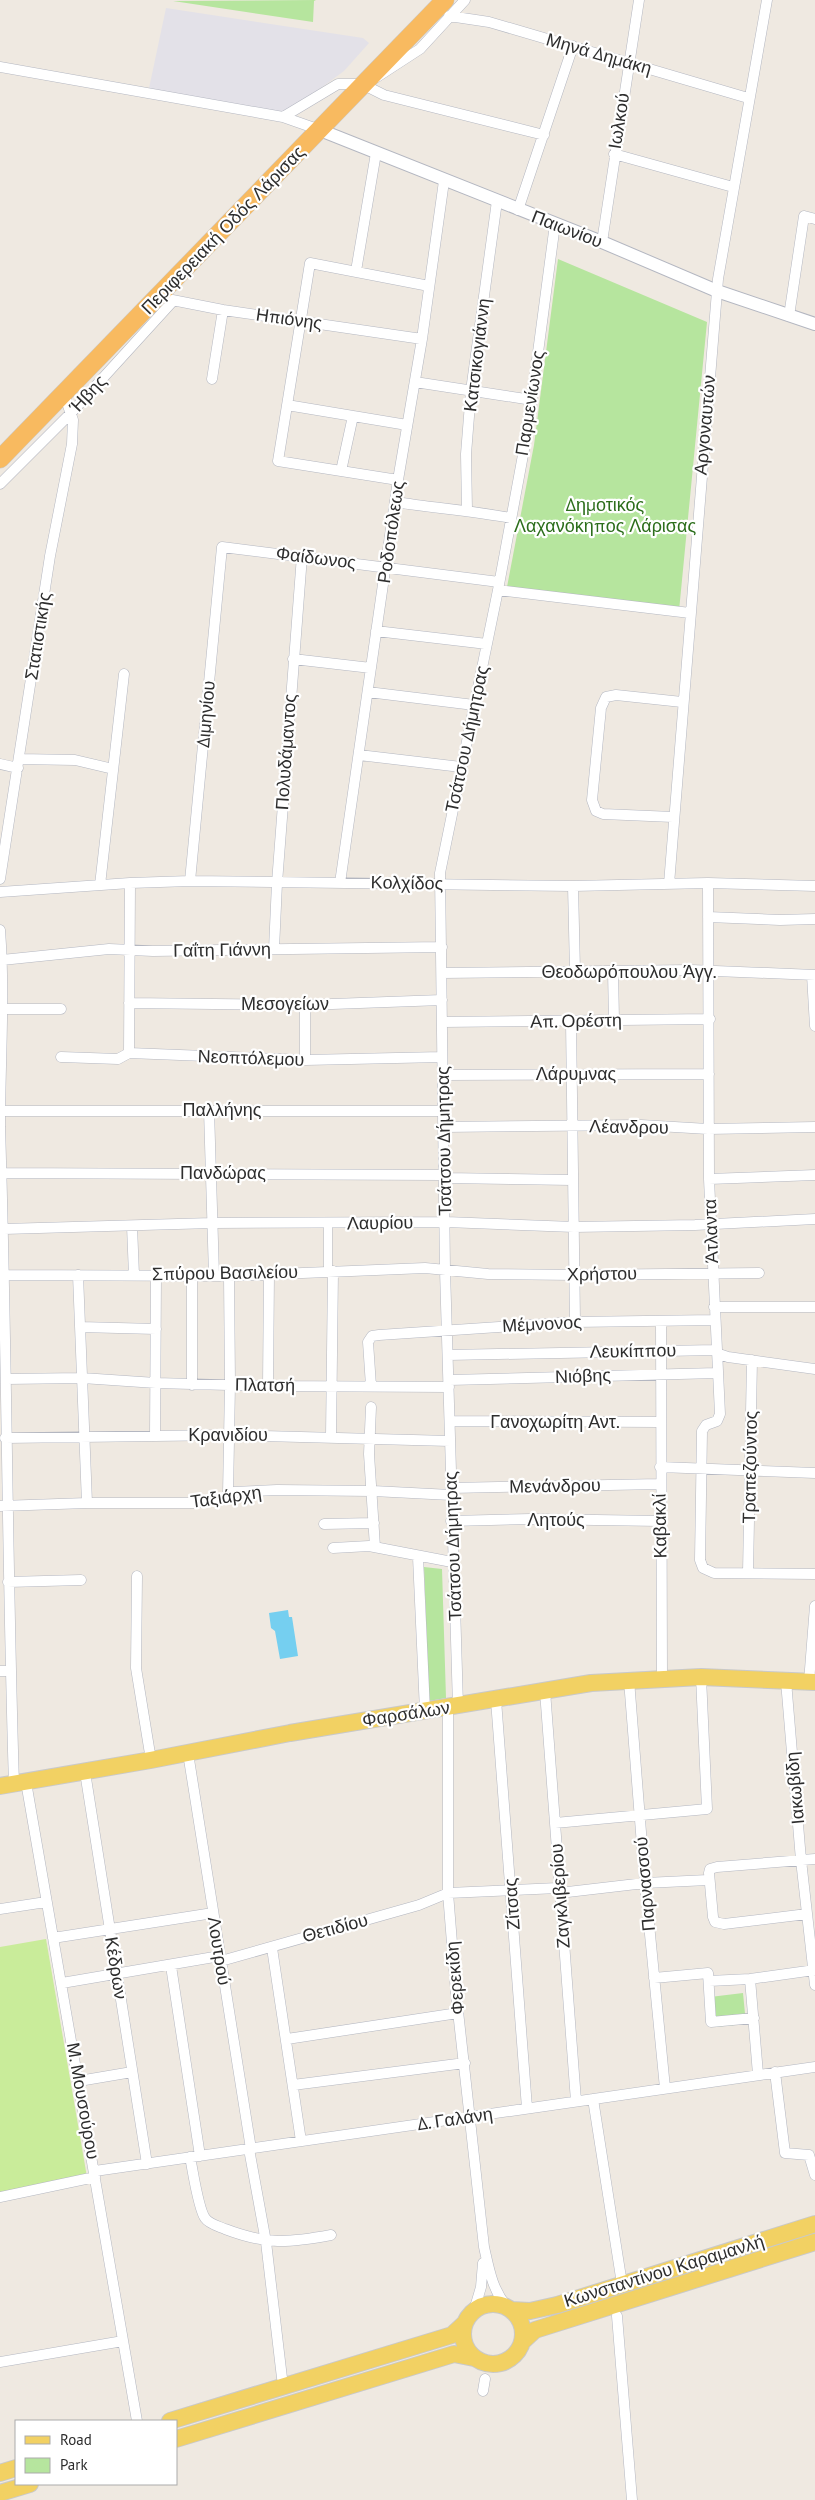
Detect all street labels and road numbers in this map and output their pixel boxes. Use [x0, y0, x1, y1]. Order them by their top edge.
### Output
street label: Μηνά Δημάκη [544, 27, 655, 80]
street label: Ιωλκού [603, 91, 634, 151]
street label: Περιφερειακή Οδός Λάρισας [136, 140, 310, 319]
street label: Παιωνίου [528, 204, 606, 253]
street label: Κατσικογιάννη [458, 297, 495, 413]
street label: Ηπιόνης [254, 302, 324, 335]
street label: Παρμενίωνος [510, 348, 549, 457]
street label: Ήβης [63, 369, 111, 418]
street label: Αργοναυτών [689, 374, 720, 476]
street label: Ροδοπόλεως [372, 479, 409, 585]
street label: Φαίδωνος [275, 541, 358, 574]
street label: Στατιστικής [19, 590, 56, 681]
street label: Τσάτσου Δήμητρας [440, 663, 493, 815]
street label: Διμηνίου [191, 680, 220, 748]
street label: Πολυδάμαντος [270, 693, 301, 811]
street label: Κολχίδος [371, 870, 444, 895]
street label: Γαΐτη Γιάννη [173, 937, 271, 962]
street label: Θεοδωρόπουλου Άγγ. [541, 960, 717, 983]
street label: Μεσογείων [241, 992, 329, 1015]
street label: Απ. Ορέστη [530, 1008, 622, 1033]
street label: Νεοπτόλεμου [197, 1044, 305, 1071]
street label: Λάρυμνας [536, 1062, 617, 1085]
street label: Τσάτσου Δήμητρας [431, 1066, 456, 1216]
street label: Παλλήνης [182, 1098, 262, 1121]
street label: Λέανδρου [589, 1114, 669, 1139]
street label: Πανδώρας [180, 1161, 266, 1184]
street label: Άτλαντα [698, 1198, 723, 1264]
street label: Λαυρίου [347, 1210, 413, 1235]
street label: Σπύρου Βασιλείου [152, 1260, 298, 1285]
street label: Χρήστου [567, 1261, 637, 1286]
street label: Μέμνονος [502, 1310, 583, 1337]
street label: Λευκίππου [589, 1338, 677, 1363]
street label: Νιόβης [555, 1363, 612, 1388]
street label: Πλατσή [235, 1372, 295, 1397]
street label: Γανοχωρίτη Αντ. [490, 1410, 620, 1433]
street label: Τραπεζούντος [737, 1410, 762, 1524]
street label: Κρανιδίου [188, 1423, 268, 1446]
street label: Τσάτσου Δήμητρας [438, 1470, 467, 1621]
street label: Μενάνδρου [509, 1473, 601, 1498]
street label: Ταξιάρχη [189, 1480, 263, 1513]
street label: Καβακλί [647, 1493, 672, 1559]
street label: Λητούς [527, 1508, 585, 1531]
street label: Φαρσάλων [361, 1695, 451, 1732]
street label: Ιακωβίδη [780, 1751, 809, 1825]
street label: Παρνασσού [629, 1836, 660, 1932]
street label: Ζαγκλιβερίου [544, 1843, 575, 1949]
street label: Ζίτσας [498, 1877, 525, 1931]
street label: Θετιδίου [300, 1908, 370, 1947]
street label: Λουτρού [203, 1915, 236, 1987]
street label: Κέδρων [100, 1935, 133, 2001]
street label: Φερεκίδη [440, 1940, 469, 2016]
street label: Μ. Μουσούρου [62, 2041, 105, 2161]
street label: Δ. Γαλάνη [416, 2102, 494, 2135]
street label: Κωνσταντίνου Καραμανλή [561, 2229, 767, 2312]

